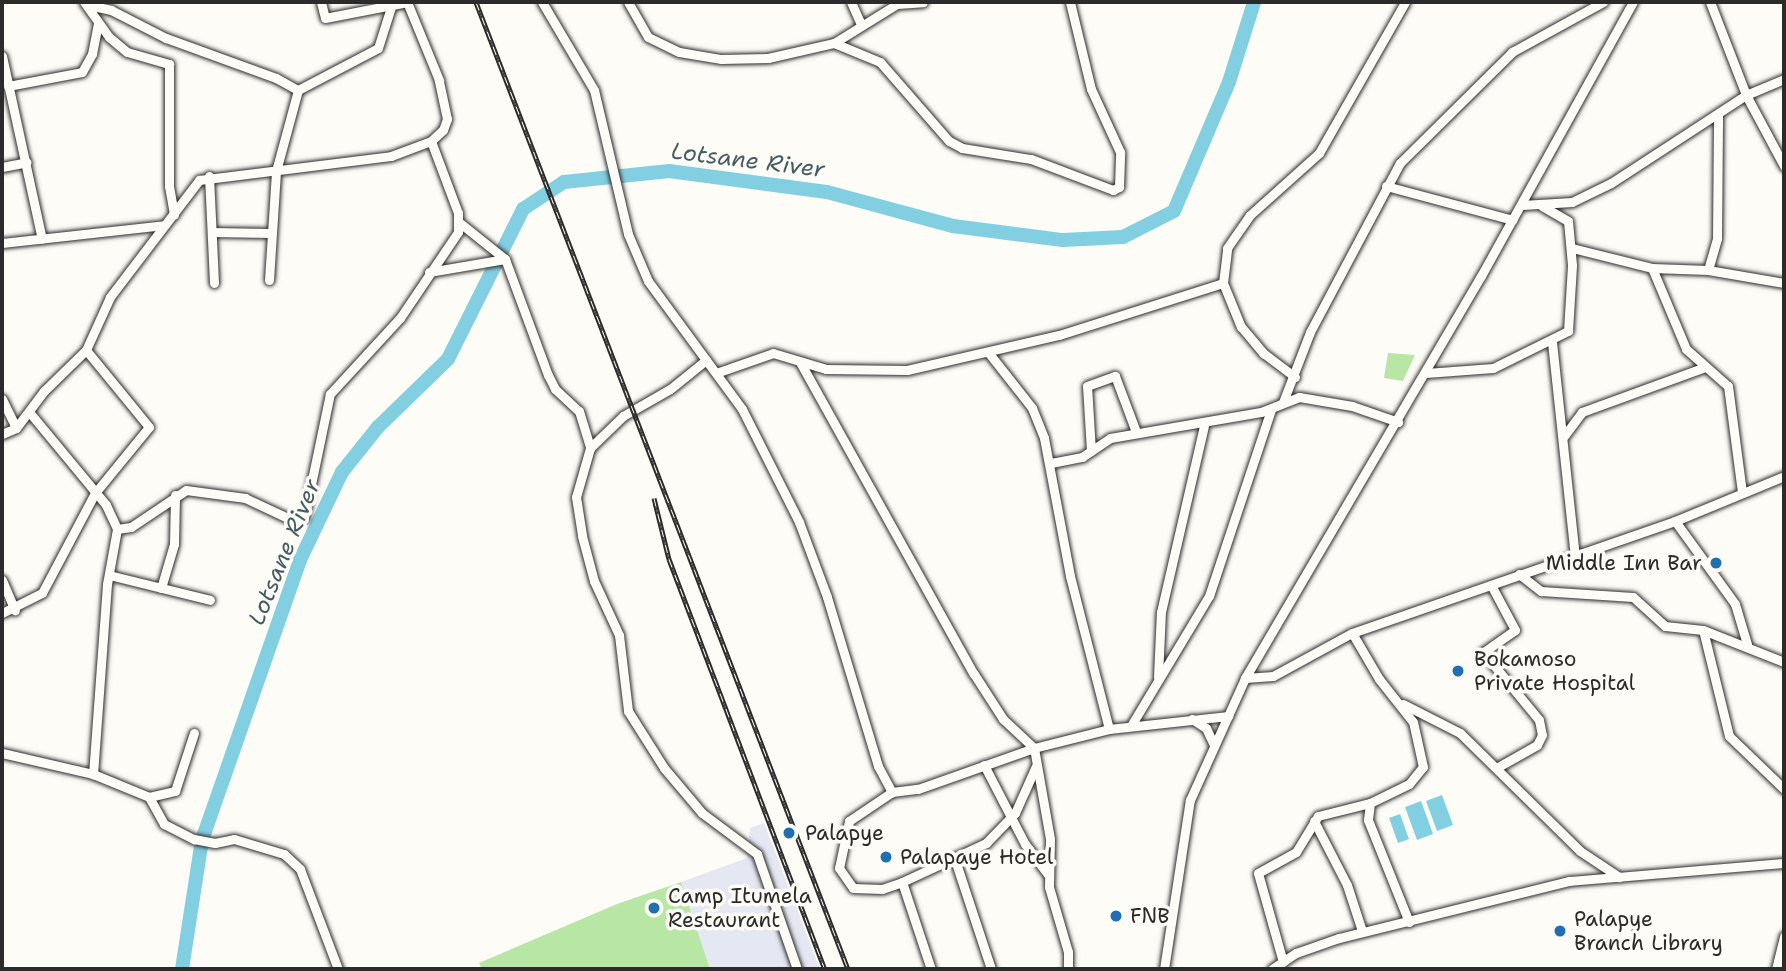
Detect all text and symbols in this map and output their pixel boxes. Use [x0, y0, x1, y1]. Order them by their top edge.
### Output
water label: Lotsane River [669, 137, 827, 183]
water label: Lotsane River [242, 475, 326, 629]
place label: Middle Inn Bar [1546, 550, 1702, 576]
marker: Middle Inn Bar [1708, 555, 1724, 571]
place label: Bokamoso Private Hospital [1474, 646, 1635, 696]
marker: Bokamoso Private Hospital [1448, 661, 1468, 681]
place label: Palapye [805, 820, 884, 846]
marker: Palapye [779, 823, 799, 843]
place label: Palapaye Hotel [900, 844, 1053, 870]
marker: Palapaye Hotel [878, 849, 894, 865]
place label: Camp Itumela Restaurant [668, 883, 812, 933]
marker: Camp Itumela Restaurant [646, 900, 662, 916]
place label: FNB [1130, 903, 1170, 929]
place label: Palapye Branch Library [1574, 906, 1723, 956]
marker: FNB [1108, 908, 1124, 924]
marker: Palapye Branch Library [1552, 923, 1568, 939]

